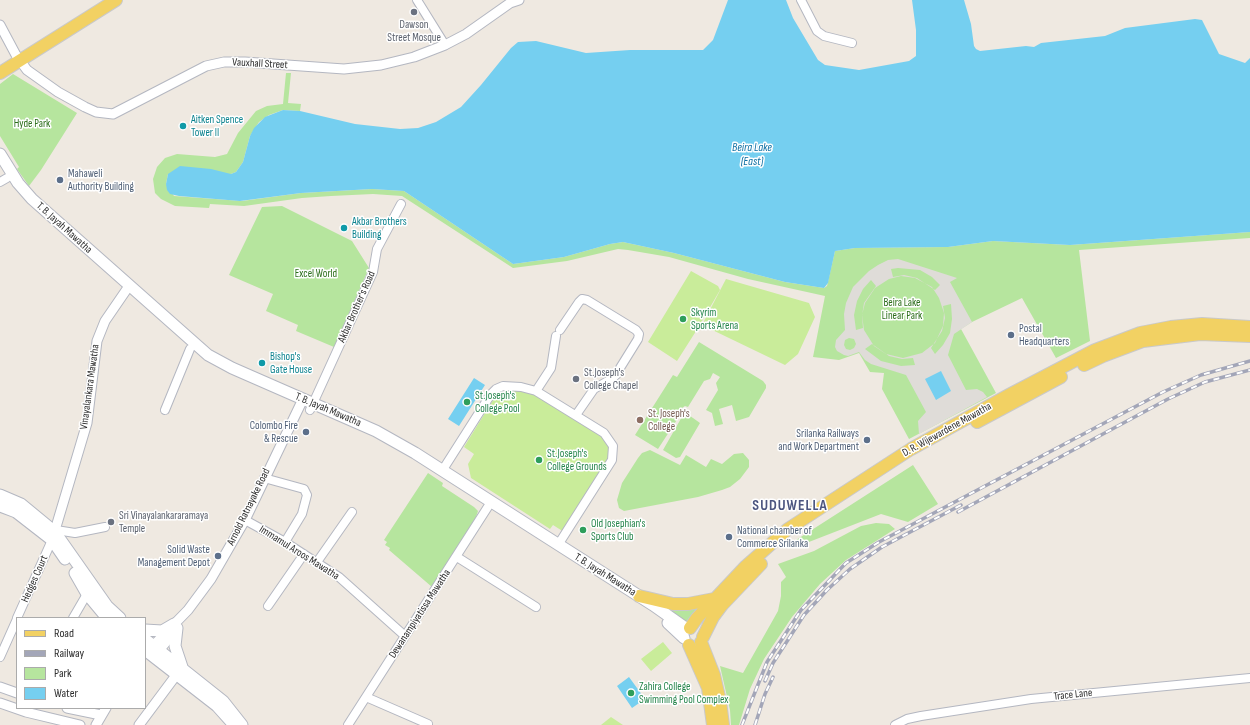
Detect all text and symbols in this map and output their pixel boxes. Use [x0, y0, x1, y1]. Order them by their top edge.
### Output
marker: Dawson Street Mosque [409, 7, 419, 17]
place label: Dawson Street Mosque [387, 18, 441, 44]
street label: Vauxhall Street [232, 56, 288, 72]
place label: Aitken Spence Tower II [191, 113, 243, 139]
park label: Hyde Park [14, 117, 50, 131]
marker: Aitken Spence Tower II [178, 121, 188, 131]
water label: Beira Lake (East) [732, 141, 772, 169]
place label: Mahaweli Authority Building [68, 167, 134, 193]
marker: Mahaweli Authority Building [55, 175, 65, 185]
street label: T. B. Jayah Mawatha [33, 200, 95, 256]
place label: Akbar Brothers Building [352, 215, 407, 241]
marker: Akbar Brothers Building [339, 223, 349, 233]
park label: Excel World [295, 267, 337, 281]
street label: Akbar Brother's Road [335, 269, 379, 345]
park label: Beira Lake Linear Park [882, 296, 922, 322]
place label: Skyrim Sports Arena [691, 306, 738, 332]
marker: Skyrim Sports Arena [678, 314, 688, 324]
place label: Postal Headquarters [1019, 322, 1069, 348]
marker: Postal Headquarters [1006, 330, 1016, 340]
street label: Vinayalankara Mawatha [77, 344, 103, 430]
place label: Bishop's Gate House [270, 350, 312, 376]
marker: Bishop's Gate House [257, 358, 267, 368]
place label: St.Joseph's College Chapel [584, 366, 638, 392]
marker: St.Joseph's College Chapel [571, 374, 581, 384]
place label: St.Joseph's College Pool [475, 389, 520, 415]
street label: T. B. Jayah Mawatha [293, 390, 363, 430]
marker: St.Joseph's College Pool [462, 397, 472, 407]
street label: D. R. Wijewardene Mawatha [900, 400, 994, 460]
place label: St. Joseph's College [648, 407, 690, 433]
marker: St. Joseph's College [635, 415, 645, 425]
place label: Colombo Fire & Rescue [250, 419, 298, 445]
marker: Colombo Fire & Rescue [301, 427, 311, 437]
place label: Srilanka Railways and Work Department [778, 427, 859, 453]
marker: Srilanka Railways and Work Department [862, 435, 872, 445]
place label: St.Joseph's College Grounds [547, 447, 607, 473]
marker: St.Joseph's College Grounds [534, 455, 544, 465]
street label: Arnold Ratnayake Road [225, 466, 273, 548]
district label: SUDUWELLA [752, 497, 828, 515]
place label: Sri Vinayalankararamaya Temple [119, 509, 208, 535]
marker: Sri Vinayalankararamaya Temple [106, 517, 116, 527]
place label: Old Josephian's Sports Club [591, 517, 646, 543]
street label: Immamul Aroos Mawatha [256, 523, 342, 583]
place label: National chamber of Commerce Srilanka [737, 524, 812, 550]
marker: Old Josephian's Sports Club [578, 525, 588, 535]
marker: National chamber of Commerce Srilanka [724, 532, 734, 542]
place label: Solid Waste Management Depot [138, 543, 210, 569]
marker: Solid Waste Management Depot [213, 551, 223, 561]
street label: T. B. Jayah Mawatha [572, 551, 638, 599]
street label: Hedges Court [19, 553, 51, 605]
street label: Dewanampiyatissa Mawatha [386, 567, 454, 661]
legend [16, 617, 146, 709]
text: Road [54, 626, 74, 641]
text: Railway [54, 646, 84, 661]
text: Park [54, 666, 72, 681]
place label: Zahira College Swimming Pool Complex [639, 680, 728, 706]
text: Water [54, 686, 78, 701]
street label: Trace Lane [1053, 686, 1093, 704]
marker: Zahira College Swimming Pool Complex [626, 688, 636, 698]

